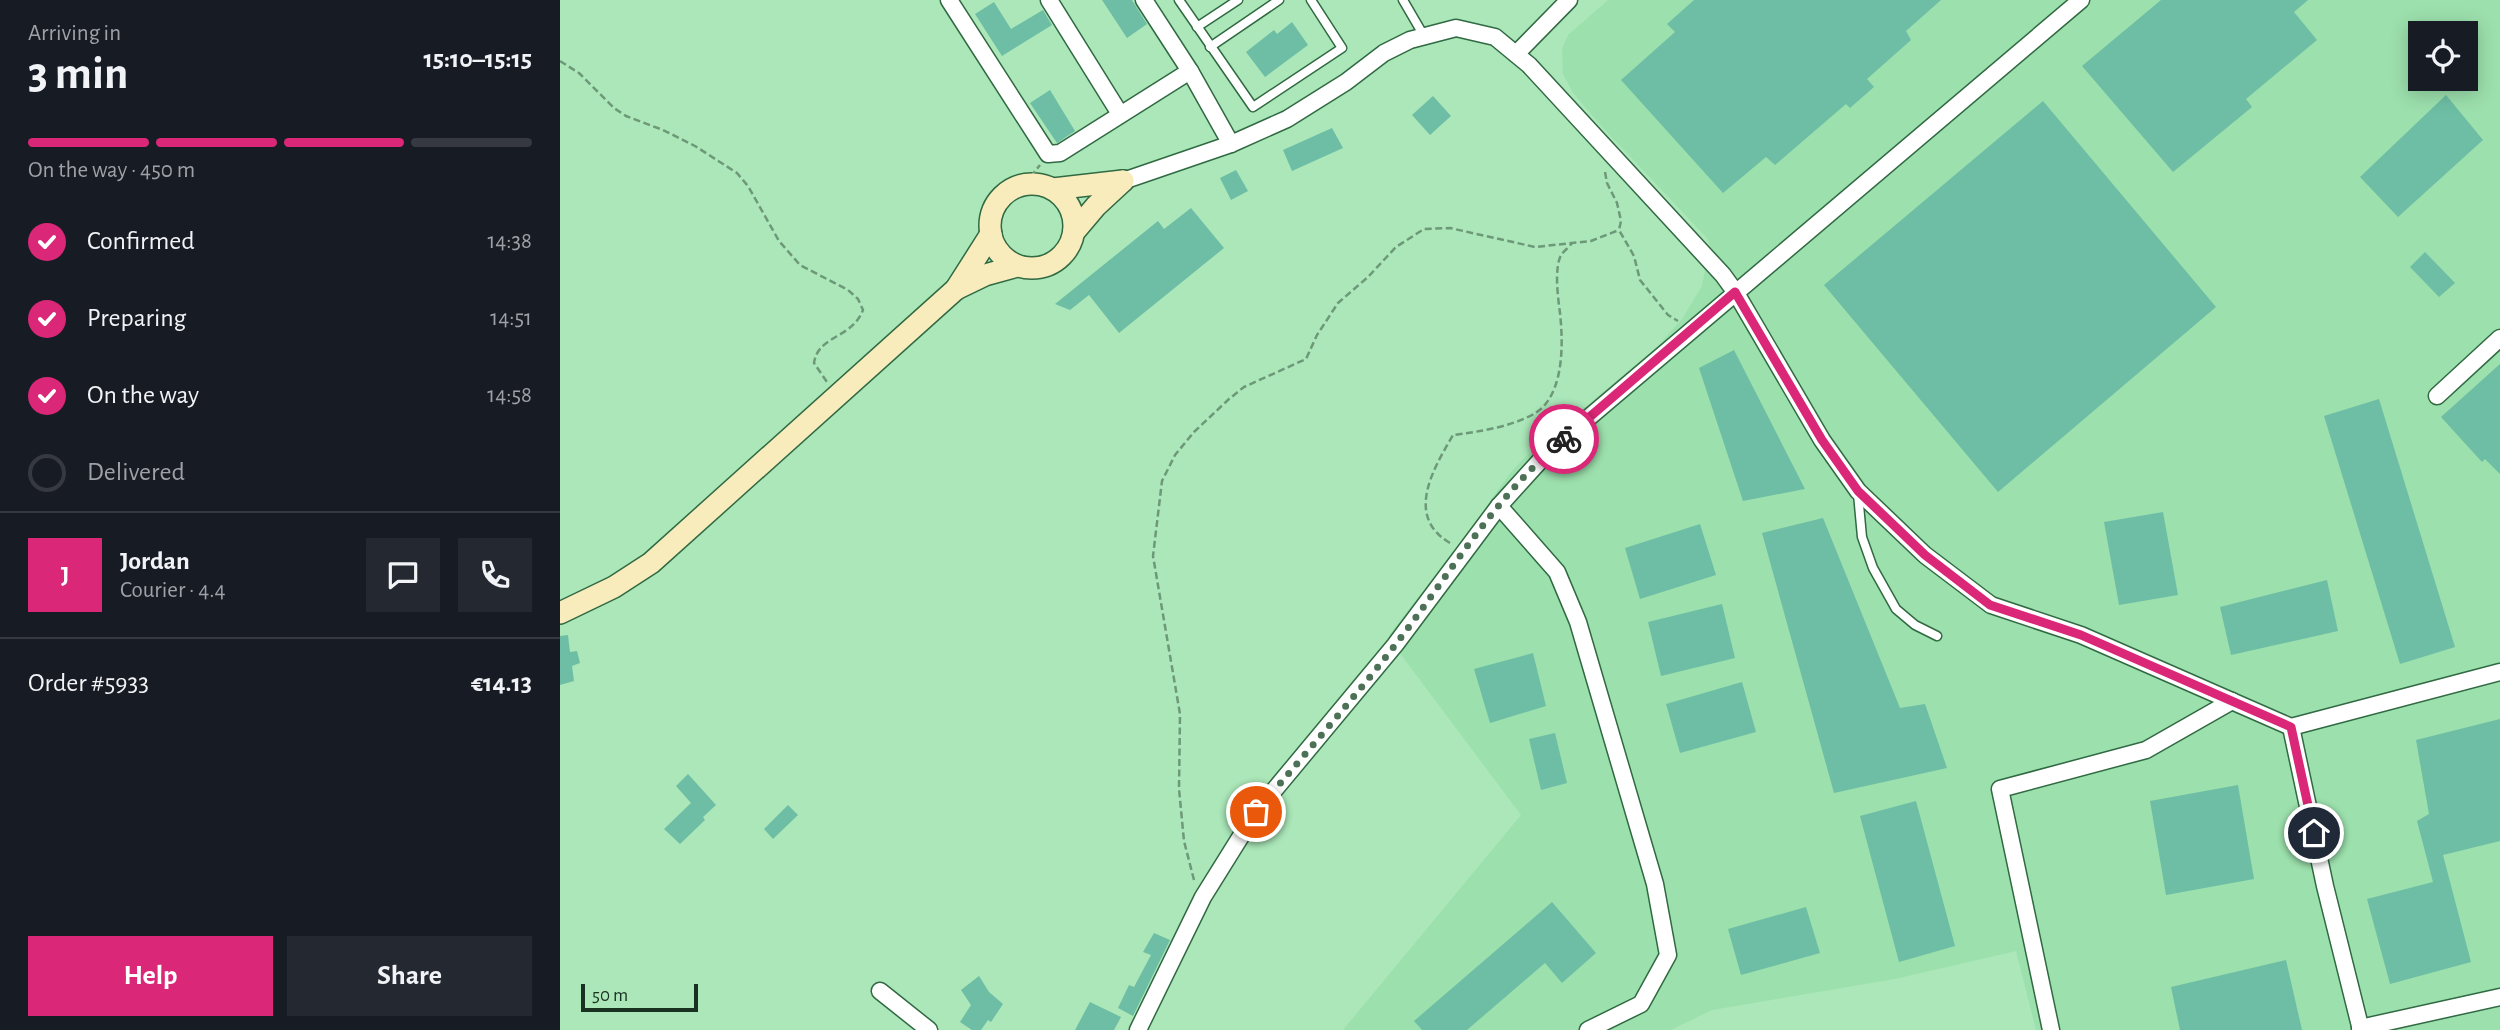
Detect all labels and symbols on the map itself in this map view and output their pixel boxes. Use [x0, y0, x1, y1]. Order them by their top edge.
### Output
courier [1529, 404, 1599, 474]
pin [1226, 782, 1286, 842]
pin [2284, 803, 2344, 863]
scale bar [581, 981, 698, 1013]

